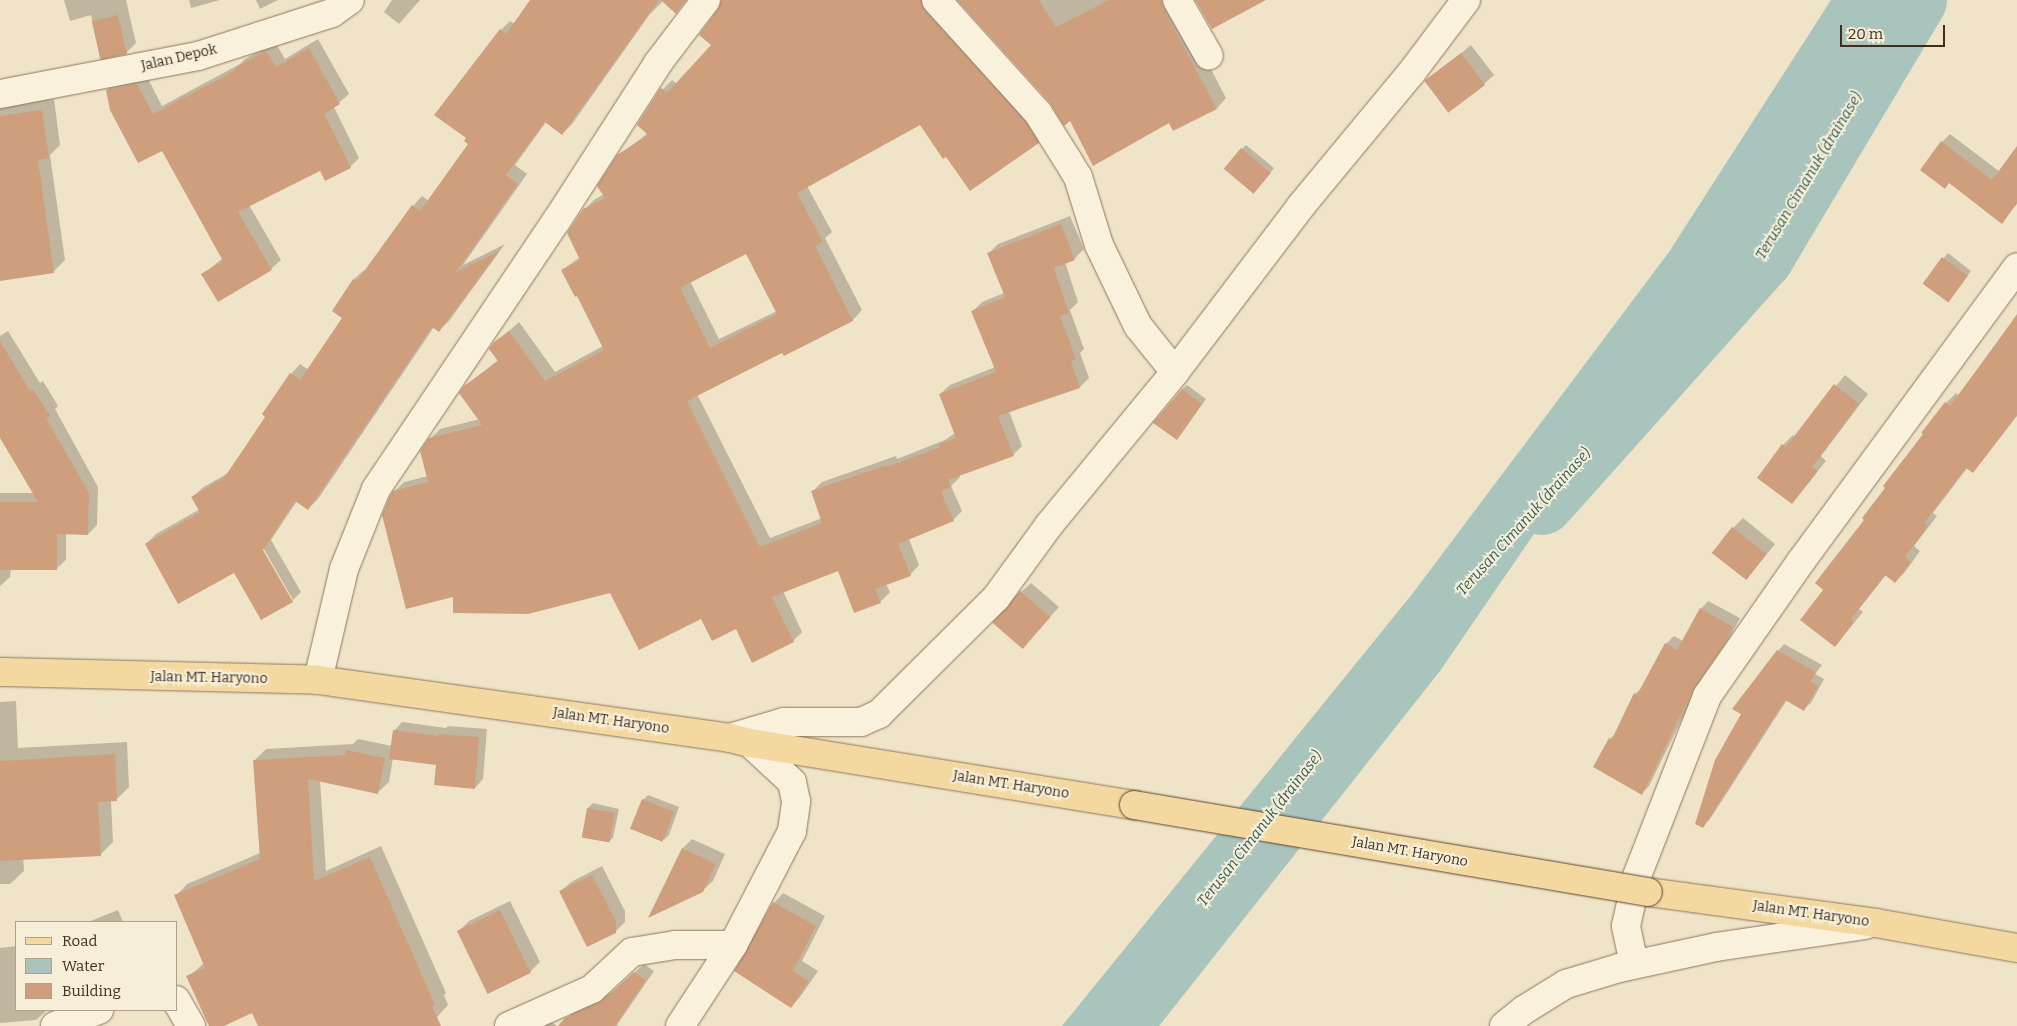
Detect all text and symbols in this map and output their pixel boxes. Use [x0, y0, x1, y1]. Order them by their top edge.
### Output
scale bar [1842, 15, 1947, 47]
text: 20 m [1848, 25, 1883, 43]
street label: Jalan Depok [140, 41, 218, 75]
water label: Terusan Cimanuk (drainase) [1752, 89, 1866, 263]
water label: Terusan Cimanuk (drainase) [1453, 445, 1595, 599]
street label: Jalan MT. Haryono [150, 669, 268, 687]
street label: Jalan MT. Haryono [552, 705, 670, 737]
water label: Terusan Cimanuk (drainase) [1194, 748, 1326, 910]
street label: Jalan MT. Haryono [952, 768, 1070, 802]
street label: Jalan MT. Haryono [1351, 834, 1469, 870]
street label: Jalan MT. Haryono [1752, 898, 1870, 930]
legend [15, 921, 178, 1011]
text: Road [62, 932, 97, 950]
text: Water [62, 957, 104, 975]
text: Building [62, 982, 121, 1000]

